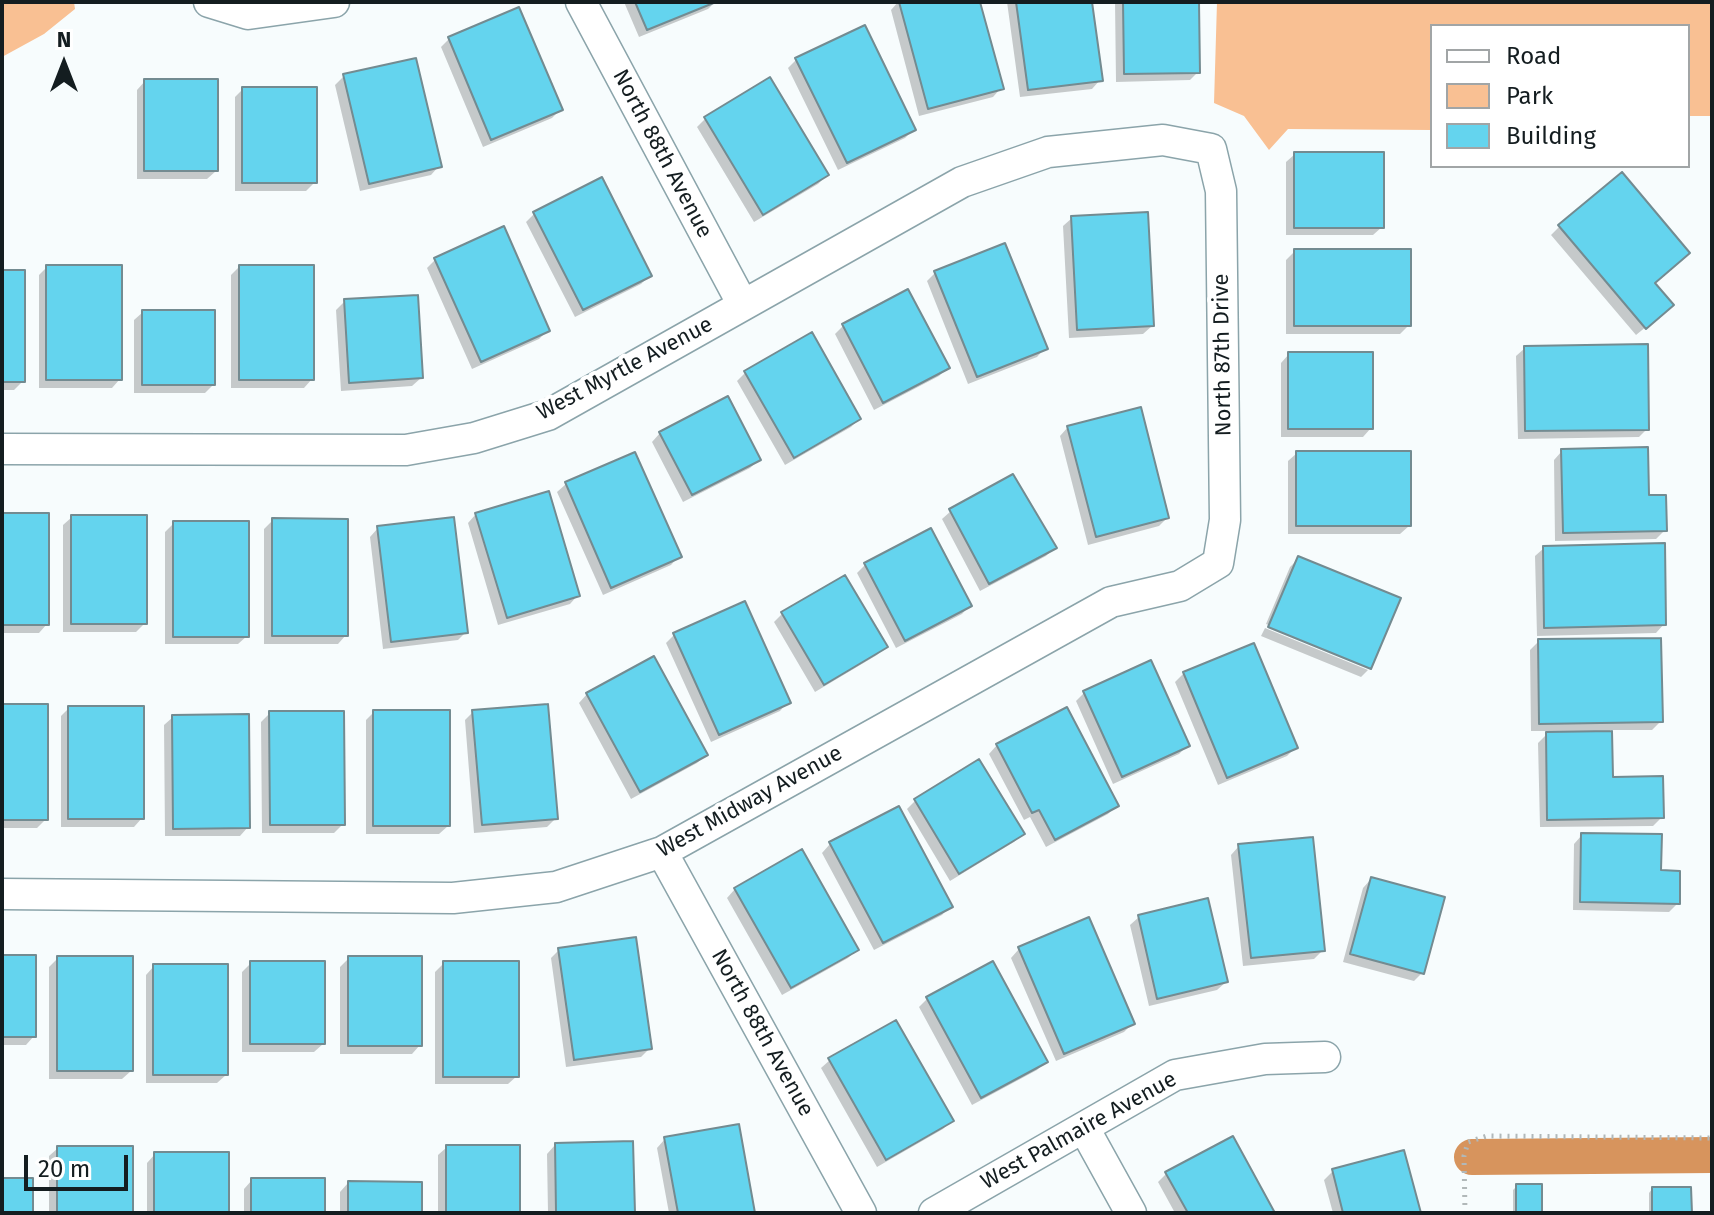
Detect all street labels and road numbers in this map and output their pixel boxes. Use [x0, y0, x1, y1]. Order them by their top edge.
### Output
street label: North 88th Avenue [606, 65, 718, 243]
street label: North 87th Drive [1208, 273, 1238, 437]
street label: West Myrtle Avenue [533, 311, 717, 427]
street label: West Midway Avenue [653, 740, 847, 864]
street label: North 88th Avenue [705, 945, 819, 1121]
street label: West Palmaire Avenue [977, 1066, 1181, 1196]

